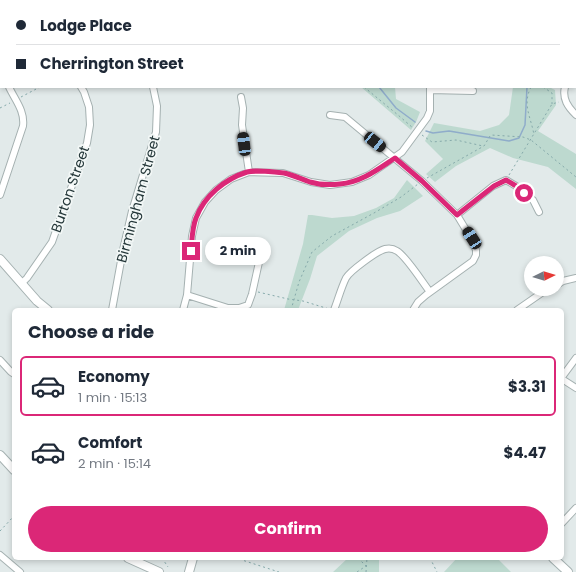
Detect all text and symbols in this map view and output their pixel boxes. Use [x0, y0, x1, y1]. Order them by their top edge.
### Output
text: Lodge Place [40, 15, 132, 36]
text: Cherrington Street [40, 53, 184, 74]
car [362, 130, 388, 154]
car [237, 131, 251, 157]
street label: Birmingham Street [111, 133, 165, 265]
street label: Burton Street [46, 143, 94, 235]
route start [515, 184, 533, 202]
car [460, 225, 484, 251]
callout: 2 min [205, 237, 271, 265]
text: 2 min [220, 241, 256, 260]
route end [182, 242, 200, 260]
north arrow [524, 256, 564, 296]
map controls [524, 256, 564, 296]
text: Choose a ride [28, 319, 154, 344]
text: Economy [78, 366, 150, 387]
icon: car [30, 368, 66, 404]
text: $3.31 [508, 376, 546, 397]
text: 1 min · 15:13 [78, 388, 147, 407]
text: Comfort [78, 432, 142, 453]
icon: car [30, 434, 66, 470]
text: $4.47 [504, 442, 546, 463]
text: 2 min · 15:14 [78, 454, 151, 473]
button: Confirm [28, 506, 548, 552]

